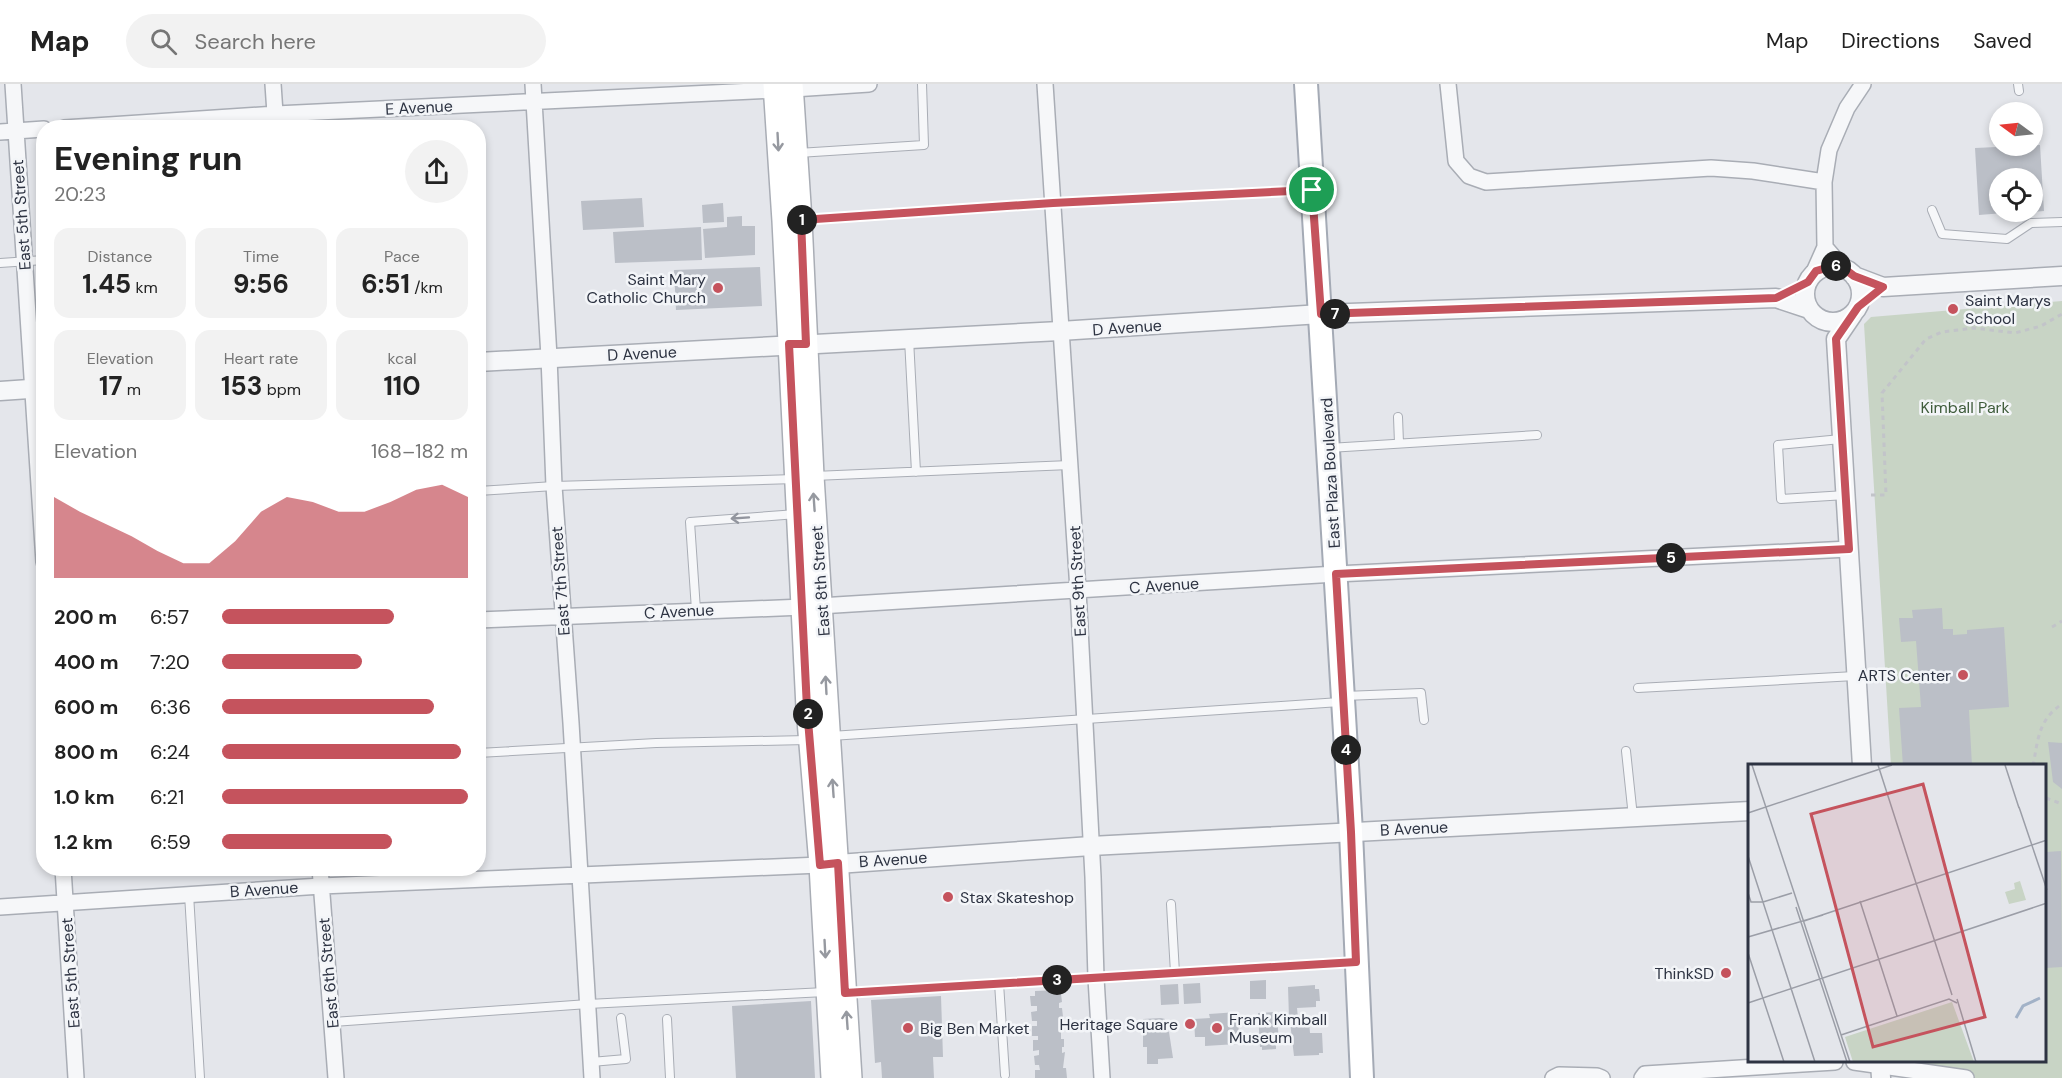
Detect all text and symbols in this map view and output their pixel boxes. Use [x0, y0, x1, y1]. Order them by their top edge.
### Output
search box [126, 14, 546, 68]
text: Map [30, 23, 90, 60]
icon: search [147, 25, 180, 58]
text: Search here [195, 27, 316, 56]
text: Map [1766, 27, 1808, 55]
text: Directions [1841, 27, 1940, 55]
text: Saved [1973, 27, 2032, 55]
street label: E Avenue [385, 95, 453, 120]
north arrow [1989, 102, 2043, 156]
map controls [1989, 102, 2043, 222]
one-way arrow [772, 132, 783, 152]
text: Evening run [54, 137, 242, 180]
button: share [405, 140, 468, 203]
street label: East 5th Street [7, 159, 36, 271]
pin [1286, 164, 1337, 215]
button: locate [1989, 168, 2043, 222]
icon: arrive [1295, 173, 1328, 206]
text: 20:23 [54, 181, 106, 207]
pin: 1 [787, 205, 817, 235]
text: 1 [799, 209, 805, 230]
text: Distance [88, 246, 152, 267]
text: Time [243, 246, 279, 267]
text: Pace [384, 246, 420, 267]
pin: 6 [1821, 251, 1851, 281]
text: 6 [1831, 255, 1841, 276]
text: 1.45 [82, 267, 131, 301]
text: 9:56 [233, 267, 289, 301]
text: 6:51 [361, 267, 410, 301]
place label: Saint Mary Catholic Church [586, 269, 706, 308]
text: km [131, 277, 158, 298]
text: /km [410, 277, 443, 298]
marker: Saint Mary Catholic Church [711, 281, 725, 295]
place label: Saint Marys School [1965, 290, 2051, 329]
pin: 7 [1320, 299, 1350, 329]
marker: Saint Marys School [1946, 302, 1960, 316]
text: 7 [1331, 303, 1339, 324]
street label: D Avenue [1092, 315, 1163, 340]
street label: D Avenue [607, 341, 677, 366]
text: Elevation [87, 348, 153, 369]
text: Heart rate [224, 348, 298, 369]
text: kcal [388, 348, 416, 369]
text: 17 [99, 369, 122, 403]
text: 153 [221, 369, 262, 403]
text: 110 [383, 369, 421, 403]
text: m [122, 379, 141, 400]
text: bpm [262, 379, 301, 400]
street label: East Plaza Boulevard [1316, 397, 1345, 549]
park label: Kimball Park [1920, 397, 2010, 418]
text: Elevation [54, 438, 137, 464]
text: 168–182 m [371, 438, 468, 464]
one-way arrow [809, 493, 820, 513]
one-way arrow [731, 513, 751, 524]
street label: East 8th Street [806, 525, 835, 637]
street label: East 9th Street [1064, 525, 1091, 637]
street label: East 7th Street [546, 526, 575, 636]
pin: 5 [1656, 543, 1686, 573]
text: 5 [1666, 547, 1676, 568]
street label: C Avenue [1128, 573, 1200, 598]
street label: C Avenue [643, 599, 715, 624]
text: 200 m [54, 604, 117, 630]
text: 6:57 [150, 604, 189, 630]
text: 400 m [54, 649, 119, 675]
text: 7:20 [150, 649, 190, 675]
place label: ARTS Center [1858, 665, 1951, 686]
marker: ARTS Center [1956, 668, 1970, 682]
one-way arrow [821, 675, 832, 695]
text: 600 m [54, 694, 118, 720]
text: 6:36 [150, 694, 191, 720]
pin: 2 [793, 699, 823, 729]
text: 2 [803, 703, 813, 724]
pin: 4 [1331, 735, 1361, 765]
text: 800 m [54, 739, 118, 765]
text: 6:24 [150, 739, 190, 765]
text: 4 [1341, 739, 1351, 760]
inset map [1748, 764, 2047, 1063]
one-way arrow [827, 779, 838, 799]
text: 1.0 km [54, 784, 115, 810]
text: 6:21 [150, 784, 184, 810]
street label: B Avenue [1379, 816, 1449, 841]
text: 1.2 km [54, 829, 113, 855]
text: 6:59 [150, 829, 191, 855]
street label: B Avenue [858, 847, 928, 872]
street label: B Avenue [229, 877, 299, 902]
place label: Stax Skateshop [960, 887, 1074, 908]
marker: Stax Skateshop [941, 890, 955, 904]
street label: East 5th Street [56, 917, 85, 1029]
street label: East 6th Street [313, 917, 344, 1029]
one-way arrow [819, 938, 830, 958]
place label: ThinkSD [1654, 963, 1714, 984]
pin: 3 [1042, 965, 1072, 995]
marker: ThinkSD [1719, 966, 1733, 980]
text: 3 [1052, 969, 1062, 990]
place label: Frank Kimball Museum [1229, 1009, 1327, 1048]
one-way arrow [841, 1010, 852, 1030]
place label: Heritage Square [1059, 1014, 1178, 1035]
marker: Heritage Square [1183, 1017, 1197, 1031]
place label: Big Ben Market [920, 1018, 1030, 1039]
marker: Big Ben Market [901, 1021, 915, 1035]
marker: Frank Kimball Museum [1210, 1021, 1224, 1035]

